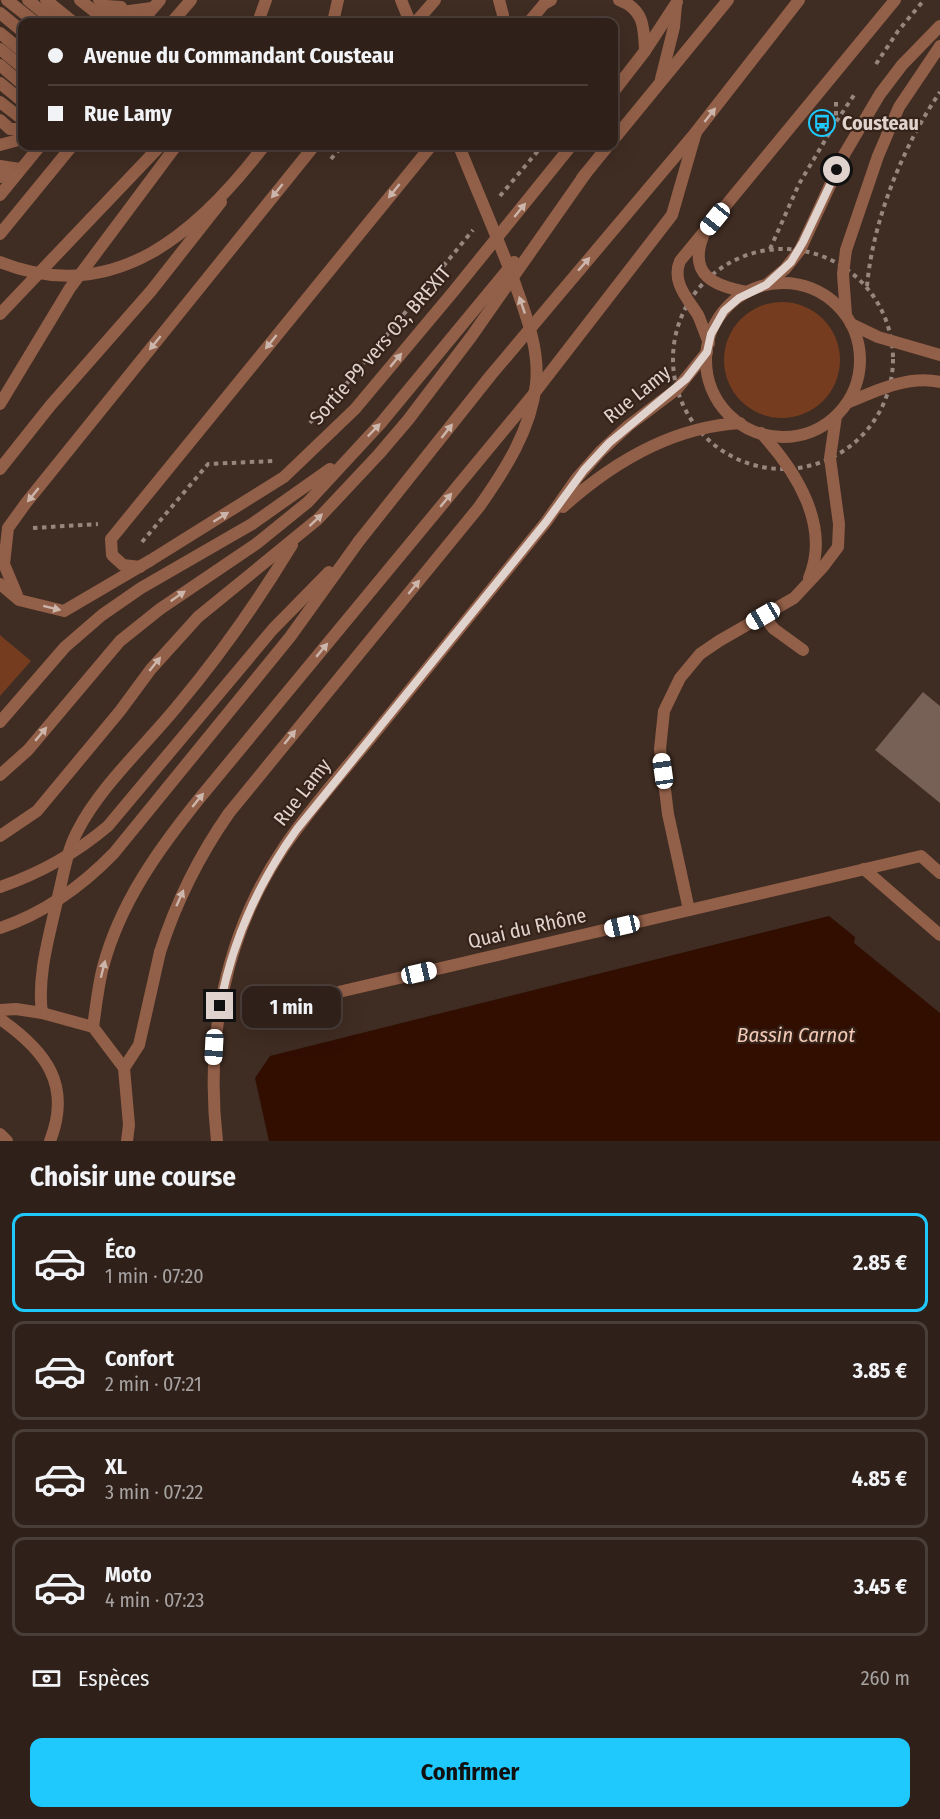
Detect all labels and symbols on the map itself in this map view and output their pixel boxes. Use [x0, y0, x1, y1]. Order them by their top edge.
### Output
one-way arrow [703, 107, 716, 123]
bus stop icon: Cousteau [807, 108, 837, 138]
place label: Cousteau [842, 111, 919, 135]
route start [823, 156, 850, 183]
one-way arrow [271, 183, 284, 199]
one-way arrow [388, 183, 401, 198]
car [697, 199, 733, 239]
one-way arrow [513, 202, 525, 217]
one-way arrow [577, 256, 590, 272]
street label: Sortie P9 vers O3, BREXIT [305, 260, 456, 429]
one-way arrow [517, 296, 527, 314]
one-way arrow [264, 334, 277, 350]
one-way arrow [149, 335, 162, 350]
one-way arrow [389, 353, 402, 368]
street label: Rue Lamy [599, 360, 675, 428]
one-way arrow [440, 423, 452, 438]
one-way arrow [366, 424, 380, 438]
one-way arrow [26, 487, 39, 503]
one-way arrow [440, 492, 453, 508]
one-way arrow [212, 511, 228, 523]
one-way arrow [308, 514, 322, 528]
one-way arrow [407, 580, 420, 595]
one-way arrow [169, 590, 185, 602]
car [743, 599, 783, 633]
one-way arrow [43, 603, 61, 613]
one-way arrow [315, 643, 328, 658]
one-way arrow [149, 656, 162, 672]
one-way arrow [35, 726, 48, 742]
one-way arrow [283, 730, 296, 745]
car [652, 752, 674, 790]
street label: Rue Lamy [268, 754, 336, 830]
one-way arrow [191, 793, 203, 808]
one-way arrow [176, 889, 185, 906]
street label: Quai du Rhône [465, 903, 589, 953]
car [602, 913, 642, 939]
one-way arrow [99, 960, 109, 978]
car [399, 960, 439, 986]
callout: 1 min [241, 985, 340, 1027]
route end [206, 992, 233, 1019]
water label: Bassin Carnot [737, 1022, 855, 1048]
car [204, 1029, 224, 1065]

